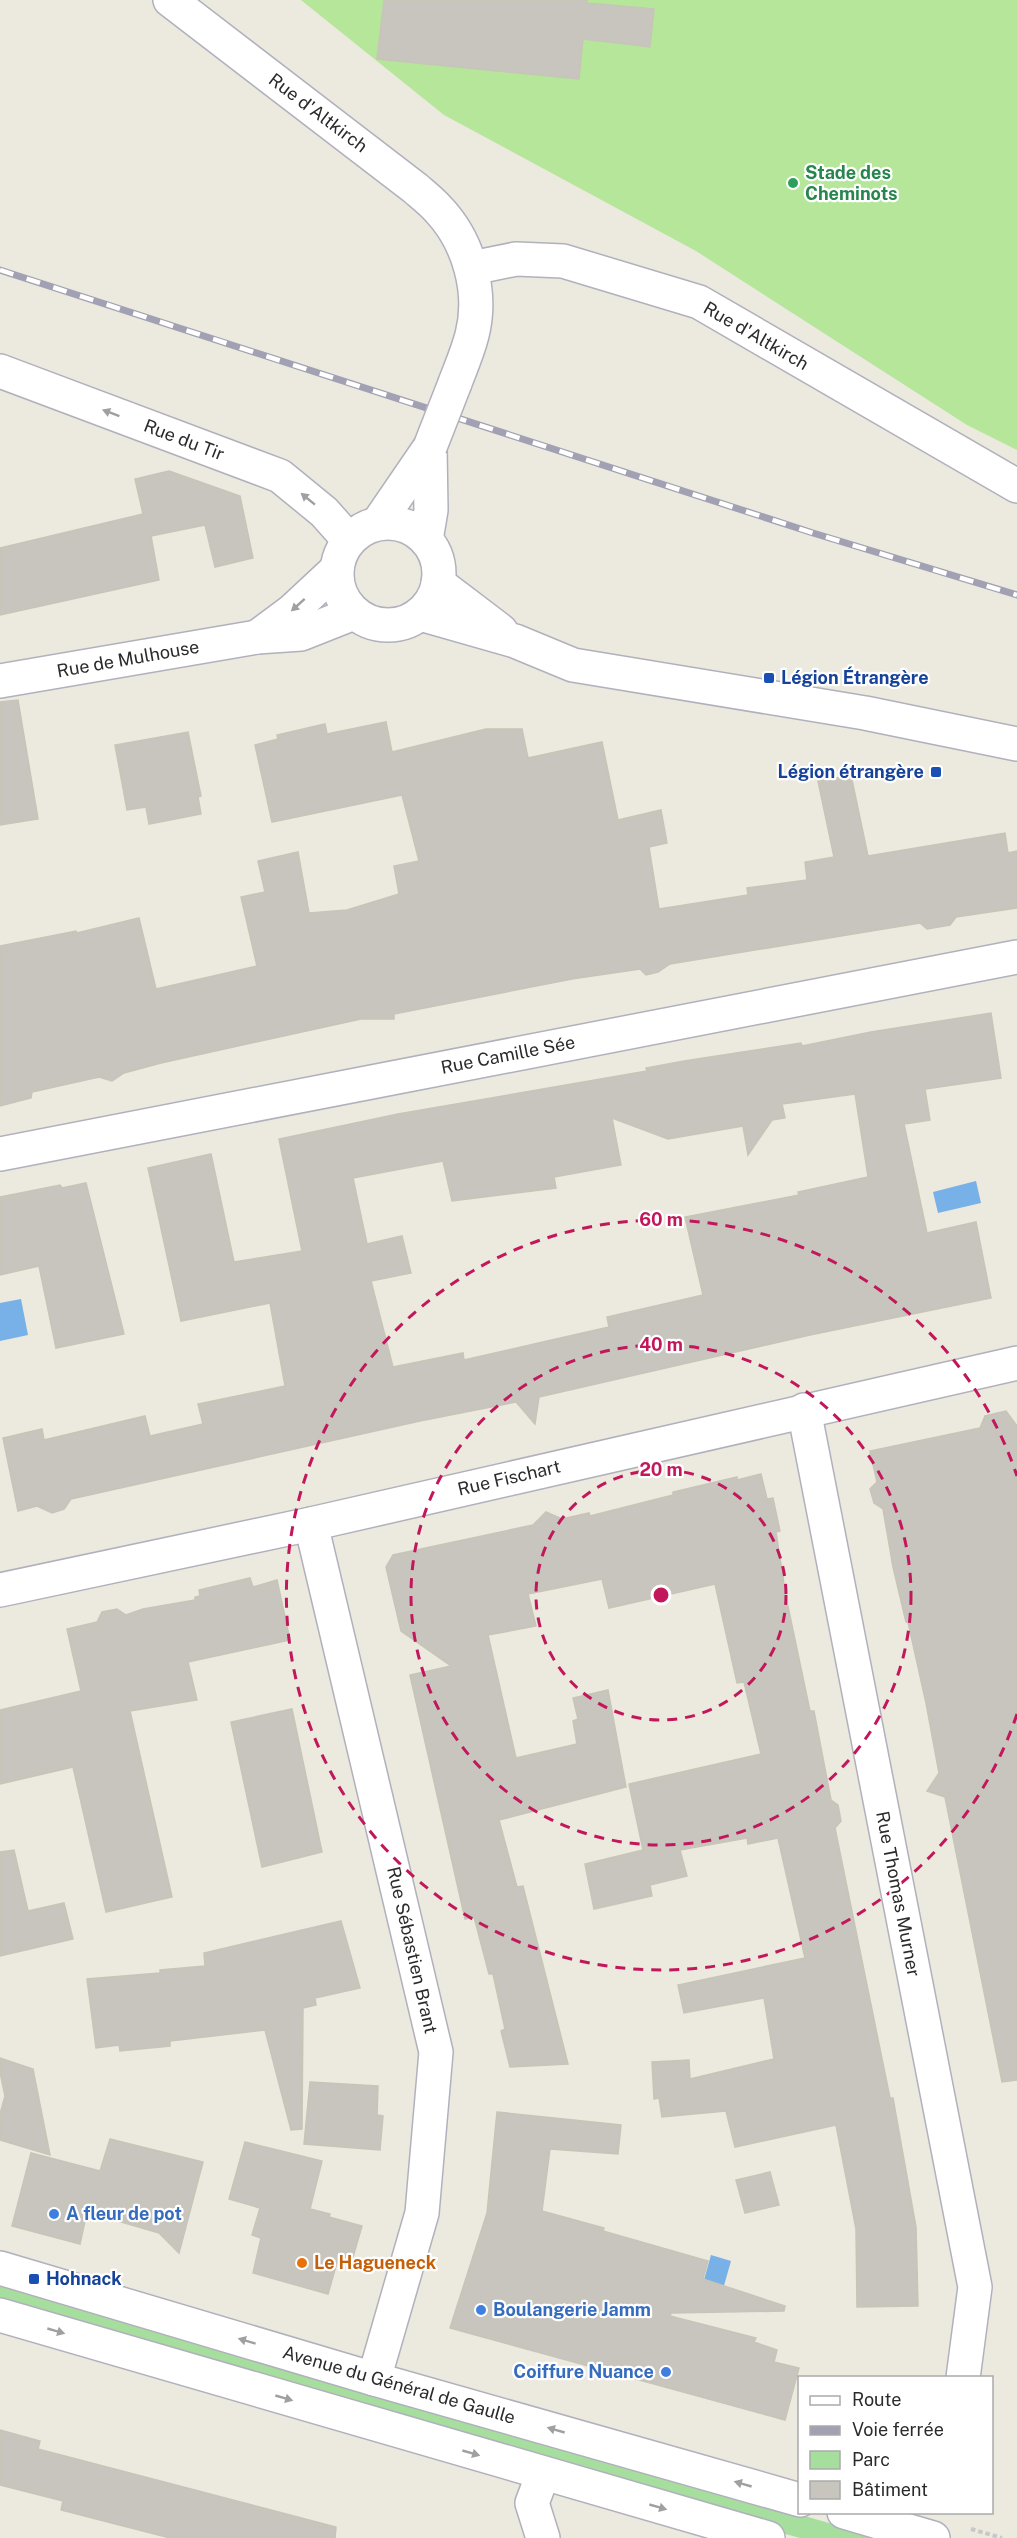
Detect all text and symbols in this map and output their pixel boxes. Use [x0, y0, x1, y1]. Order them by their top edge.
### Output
street label: Rue d'Altkirch [265, 69, 372, 156]
place label: Stade des Cheminots [805, 162, 898, 204]
marker: Stade des Cheminots [786, 176, 800, 190]
street label: Rue d'Altkirch [700, 297, 813, 374]
one-way arrow [102, 408, 120, 417]
street label: Rue du Tir [141, 415, 227, 464]
one-way arrow [300, 493, 315, 505]
one-way arrow [291, 598, 306, 611]
street label: Rue de Mulhouse [55, 636, 201, 681]
place label: Légion Étrangère [781, 666, 929, 688]
marker: Légion Étrangère [762, 671, 776, 685]
place label: Légion étrangère [778, 761, 924, 782]
marker: Légion étrangère [929, 765, 943, 779]
street label: Rue Camille Sée [439, 1031, 577, 1078]
text: 60 m [639, 1209, 683, 1230]
text: 40 m [639, 1334, 683, 1355]
street label: Rue Fischart [455, 1455, 562, 1500]
text: 20 m [639, 1459, 683, 1480]
centre of rings [651, 1585, 671, 1605]
street label: Rue Thomas Murner [872, 1809, 925, 1978]
street label: Rue Sébastien Brant [383, 1864, 442, 2035]
place label: A fleur de pot [66, 2203, 182, 2224]
marker: A fleur de pot [47, 2207, 61, 2221]
place label: Le Hagueneck [314, 2252, 437, 2273]
marker: Le Hagueneck [295, 2256, 309, 2270]
place label: Hohnack [46, 2268, 122, 2289]
marker: Hohnack [27, 2272, 41, 2286]
place label: Boulangerie Jamm [493, 2299, 651, 2320]
marker: Boulangerie Jamm [474, 2303, 488, 2317]
one-way arrow [47, 2327, 65, 2336]
one-way arrow [238, 2336, 256, 2345]
street label: Avenue du Général de Gaulle [280, 2341, 518, 2428]
place label: Coiffure Nuance [513, 2361, 654, 2382]
marker: Coiffure Nuance [659, 2365, 673, 2379]
legend [798, 2376, 993, 2514]
text: Route [852, 2389, 901, 2410]
one-way arrow [275, 2394, 293, 2403]
text: Voie ferrée [852, 2419, 944, 2440]
one-way arrow [547, 2425, 565, 2435]
one-way arrow [462, 2449, 480, 2458]
text: Parc [852, 2449, 890, 2470]
one-way arrow [734, 2479, 752, 2488]
text: Bâtiment [852, 2479, 928, 2500]
one-way arrow [649, 2503, 667, 2512]

